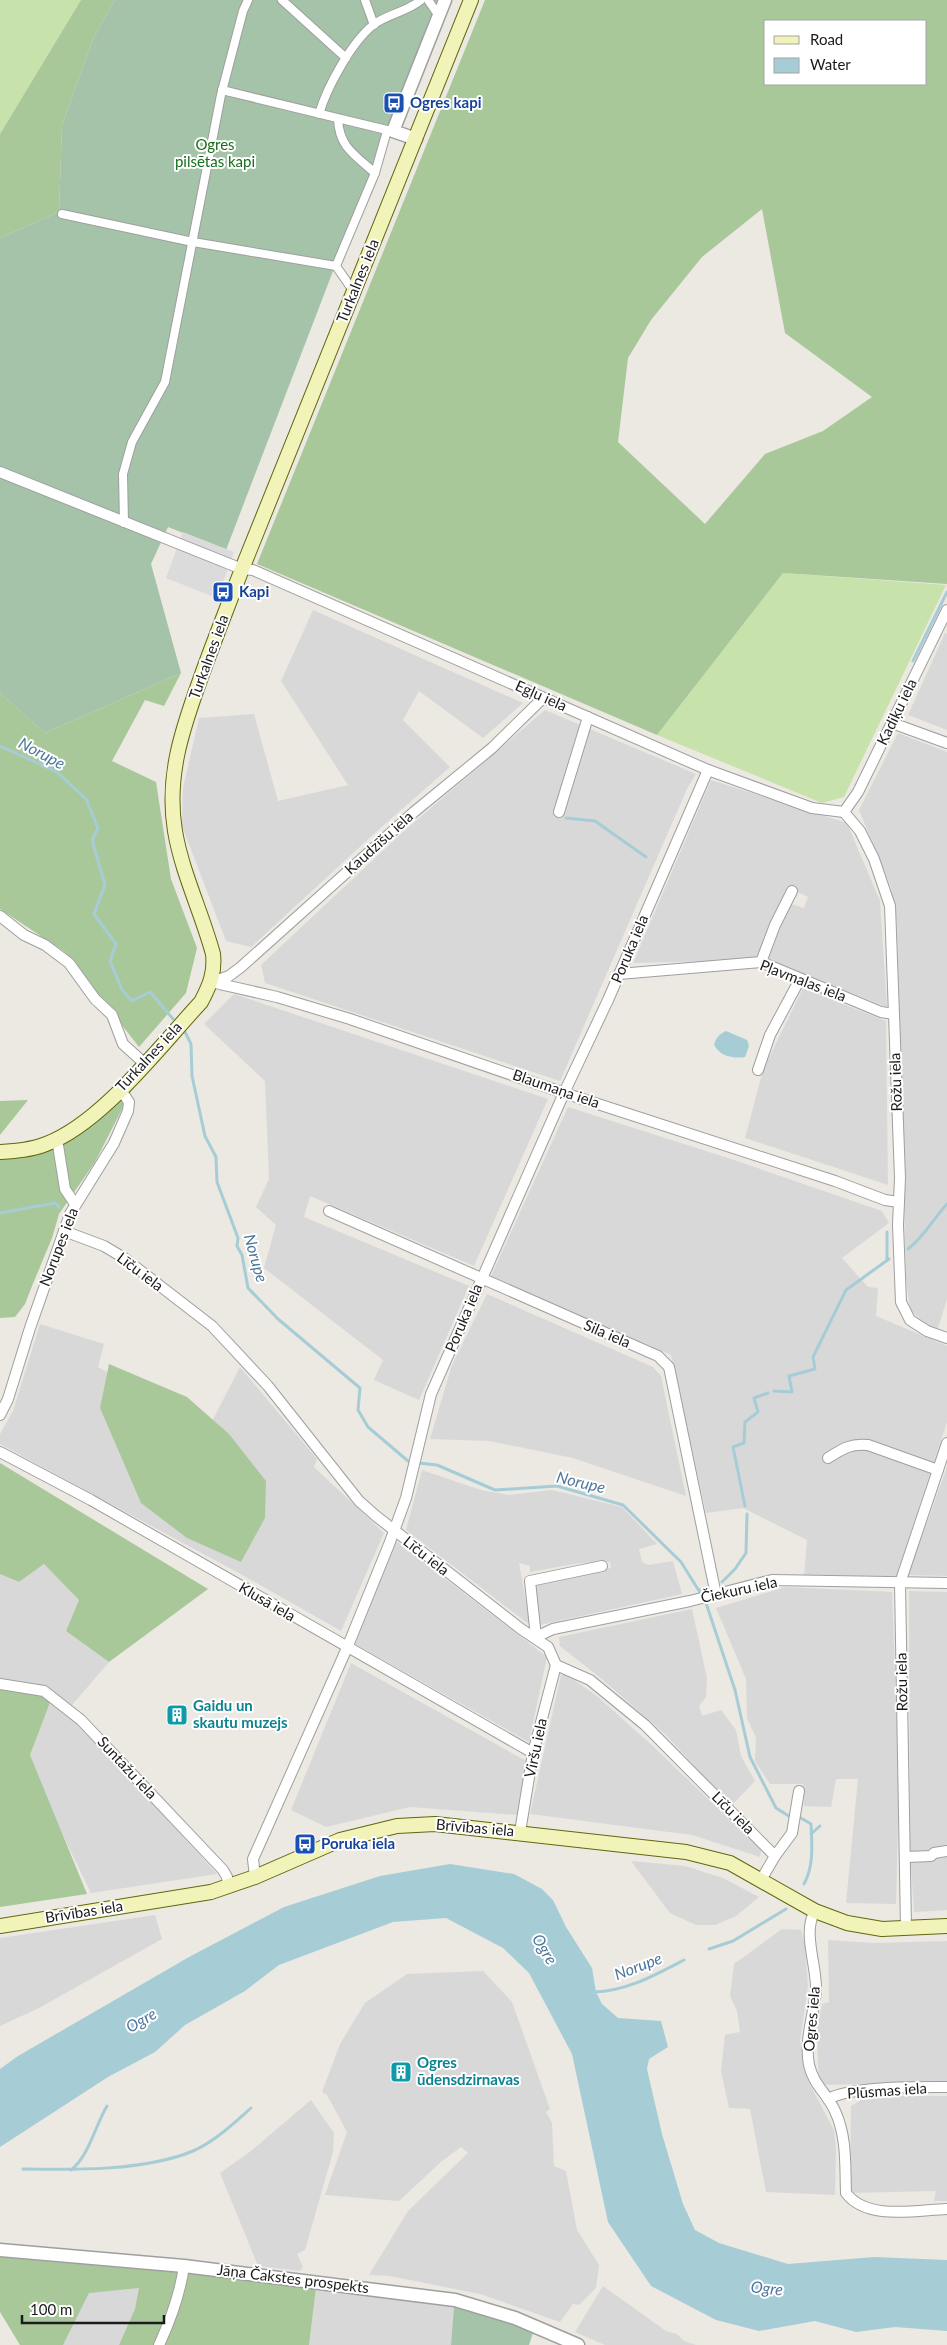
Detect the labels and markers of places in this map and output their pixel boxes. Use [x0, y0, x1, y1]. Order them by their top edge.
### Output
bus stop icon: Ogres kapi [382, 91, 406, 115]
place label: Ogres kapi [410, 93, 482, 111]
bus stop icon: Kapi [211, 580, 235, 604]
place label: Kapi [239, 582, 269, 600]
place label: Gaidu un skautu muzejs [193, 1696, 288, 1731]
building icon: Gaidu un skautu muzejs [165, 1703, 189, 1727]
bus stop icon: Poruka iela [293, 1832, 317, 1856]
place label: Poruka iela [321, 1834, 395, 1852]
place label: Ogres ūdensdzirnavas [417, 2053, 520, 2088]
building icon: Ogres ūdensdzirnavas [389, 2060, 413, 2084]

